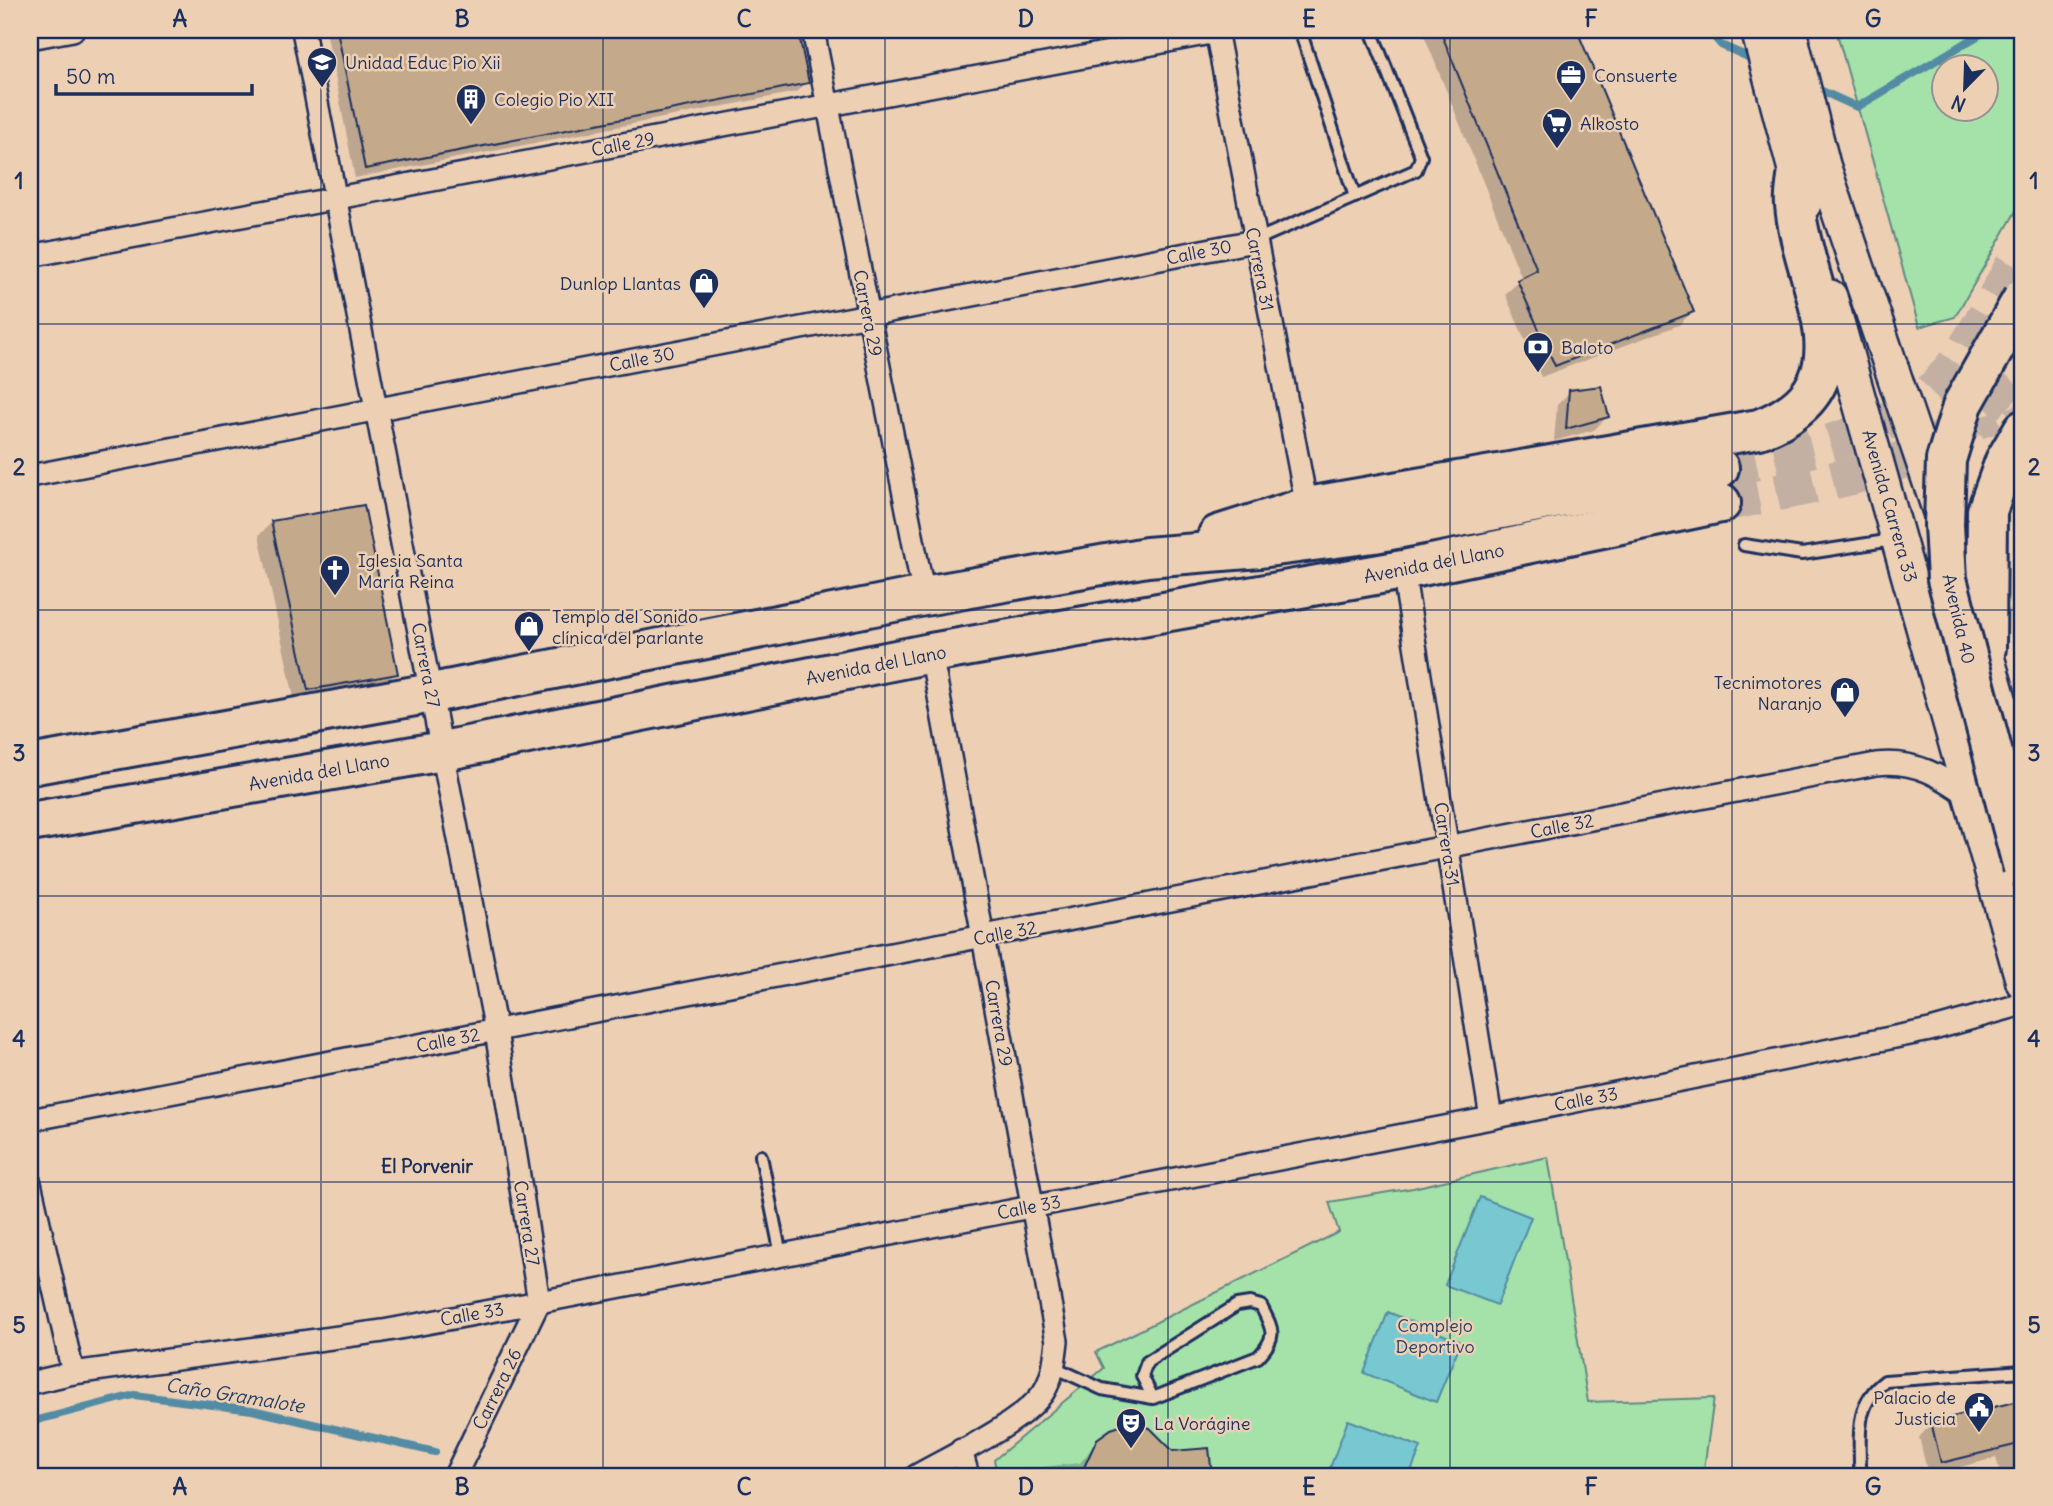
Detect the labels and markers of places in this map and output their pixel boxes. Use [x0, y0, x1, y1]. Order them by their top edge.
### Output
school or university icon: Unidad Educ Pio Xii [305, 45, 339, 89]
place label: Unidad Educ Pio Xii [345, 51, 501, 74]
office icon: Consuerte [1554, 58, 1588, 102]
place label: Consuerte [1594, 64, 1677, 87]
building icon: Colegio Pio XII [454, 82, 488, 126]
place label: Colegio Pio XII [494, 88, 614, 111]
supermarket icon: Alkosto [1540, 106, 1574, 150]
place label: Alkosto [1580, 112, 1639, 135]
shop icon: Dunlop Llantas [687, 266, 721, 310]
place label: Dunlop Llantas [560, 272, 681, 295]
bank icon: Baloto [1521, 330, 1555, 374]
place label: Baloto [1561, 336, 1613, 359]
place label: Iglesia Santa María Reina [358, 549, 463, 593]
church icon: Iglesia Santa María Reina [318, 553, 352, 597]
place label: Templo del Sonido clínica del parlante [552, 605, 704, 649]
shop icon: Templo del Sonido clínica del parlante [512, 609, 546, 653]
place label: Tecnimotores Naranjo [1714, 671, 1822, 715]
shop icon: Tecnimotores Naranjo [1828, 675, 1862, 719]
place label: Palacio de Justicia [1873, 1386, 1956, 1430]
public building icon: Palacio de Justicia [1962, 1390, 1996, 1434]
theatre icon: La Vorágine [1114, 1406, 1148, 1450]
place label: La Vorágine [1154, 1412, 1250, 1435]

